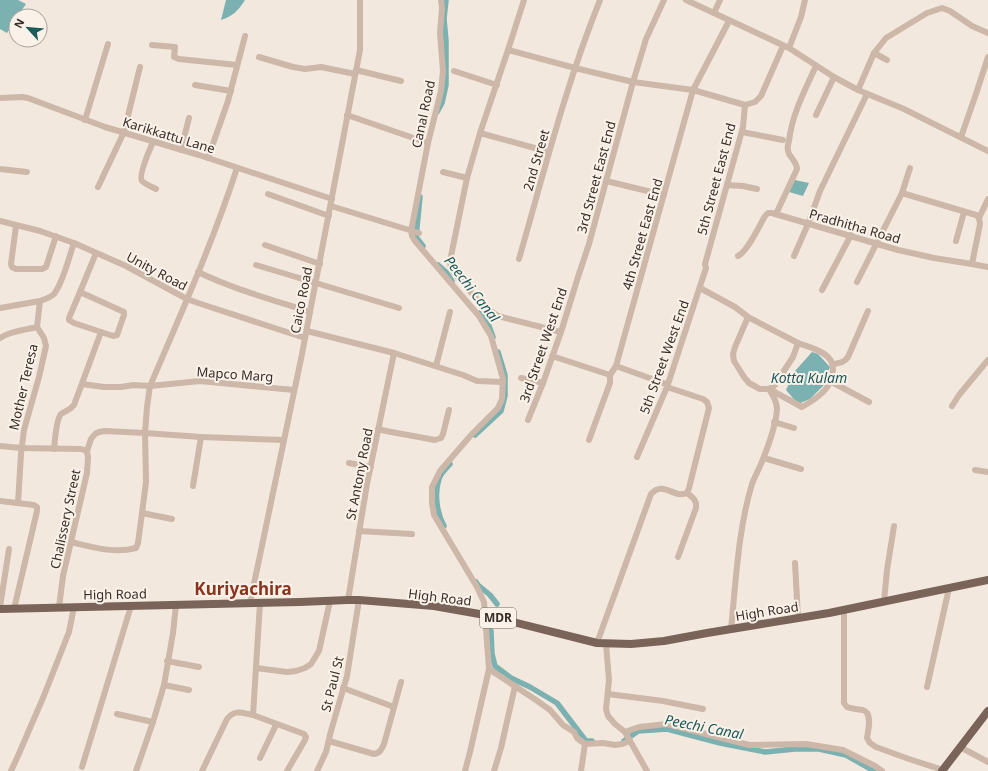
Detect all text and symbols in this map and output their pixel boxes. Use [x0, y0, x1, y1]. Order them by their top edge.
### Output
north arrow [8, 8, 48, 48]
text: N [10, 16, 27, 31]
street label: Canal Road [407, 78, 439, 150]
street label: Karikkattu Lane [121, 112, 217, 158]
street label: 3rd Street East End [572, 119, 620, 235]
street label: 5th Street East End [692, 121, 740, 237]
street label: 2nd Street [519, 127, 553, 193]
street label: 4th Street East End [617, 176, 667, 292]
street label: Pradhitha Road [807, 204, 903, 248]
street label: Unity Road [123, 247, 191, 295]
water label: Peechi Canal [440, 252, 505, 326]
street label: Caico Road [286, 265, 316, 335]
street label: 3rd Street West End [515, 285, 571, 405]
street label: 5th Street West End [635, 298, 693, 416]
street label: Mother Teresa [4, 342, 42, 432]
street label: Mapco Marg [196, 362, 274, 386]
water label: Kotta Kulam [771, 368, 847, 387]
street label: St Antony Road [341, 426, 377, 522]
street label: Chalissery Street [46, 467, 84, 571]
district label: Kuriyachira [194, 577, 292, 600]
street label: High Road [83, 584, 147, 604]
street label: High Road [407, 584, 473, 610]
street label: High Road [734, 597, 800, 625]
road number: MDR [480, 608, 516, 628]
street label: St Paul St [316, 654, 348, 714]
water label: Peechi Canal [663, 710, 745, 743]

